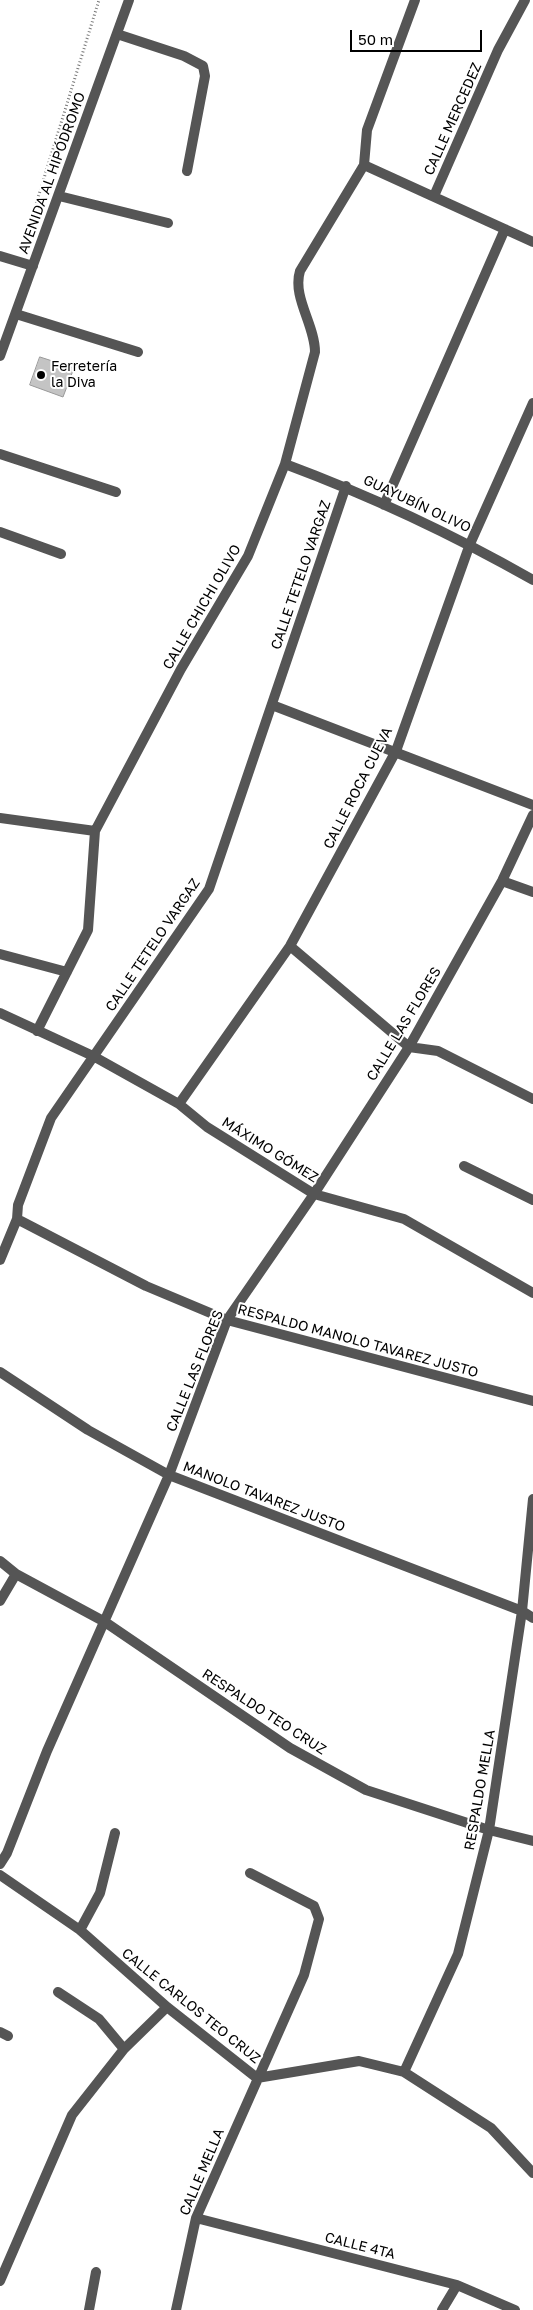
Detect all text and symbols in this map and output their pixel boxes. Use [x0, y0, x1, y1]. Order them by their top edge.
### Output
scale bar [353, 20, 486, 52]
text: 50 m [358, 30, 393, 48]
street label: CALLE MERCEDEZ [421, 60, 485, 178]
street label: AVENIDA AL HIPÓDROMO [15, 90, 89, 256]
place label: Ferretería la Diva [51, 359, 117, 392]
marker: Ferretería la Diva [35, 369, 47, 381]
street label: GUAYUBÍN OLIVO [360, 472, 474, 536]
street label: CALLE TETELO VARGAZ [268, 498, 334, 652]
street label: CALLE CHICHI OLIVO [159, 542, 245, 672]
street label: CALLE ROCA CUEVA [320, 724, 396, 852]
street label: CALLE TETELO VARGAZ [102, 875, 204, 1015]
street label: CALLE LAS FLORES [363, 964, 445, 1084]
street label: MÁXIMO GÓMEZ [219, 1114, 321, 1186]
street label: RESPALDO MANOLO TAVAREZ JUSTO [236, 1301, 480, 1381]
street label: CALLE LAS FLORES [163, 1308, 227, 1434]
street label: MANOLO TAVAREZ JUSTO [181, 1458, 347, 1536]
street label: RESPALDO TEO CRUZ [199, 1666, 329, 1758]
street label: RESPALDO MELLA [461, 1728, 499, 1852]
street label: CALLE CARLOS TEO CRUZ [118, 1945, 264, 2067]
street label: CALLE MELLA [176, 2126, 228, 2218]
street label: CALLE 4TA [323, 2229, 397, 2263]

